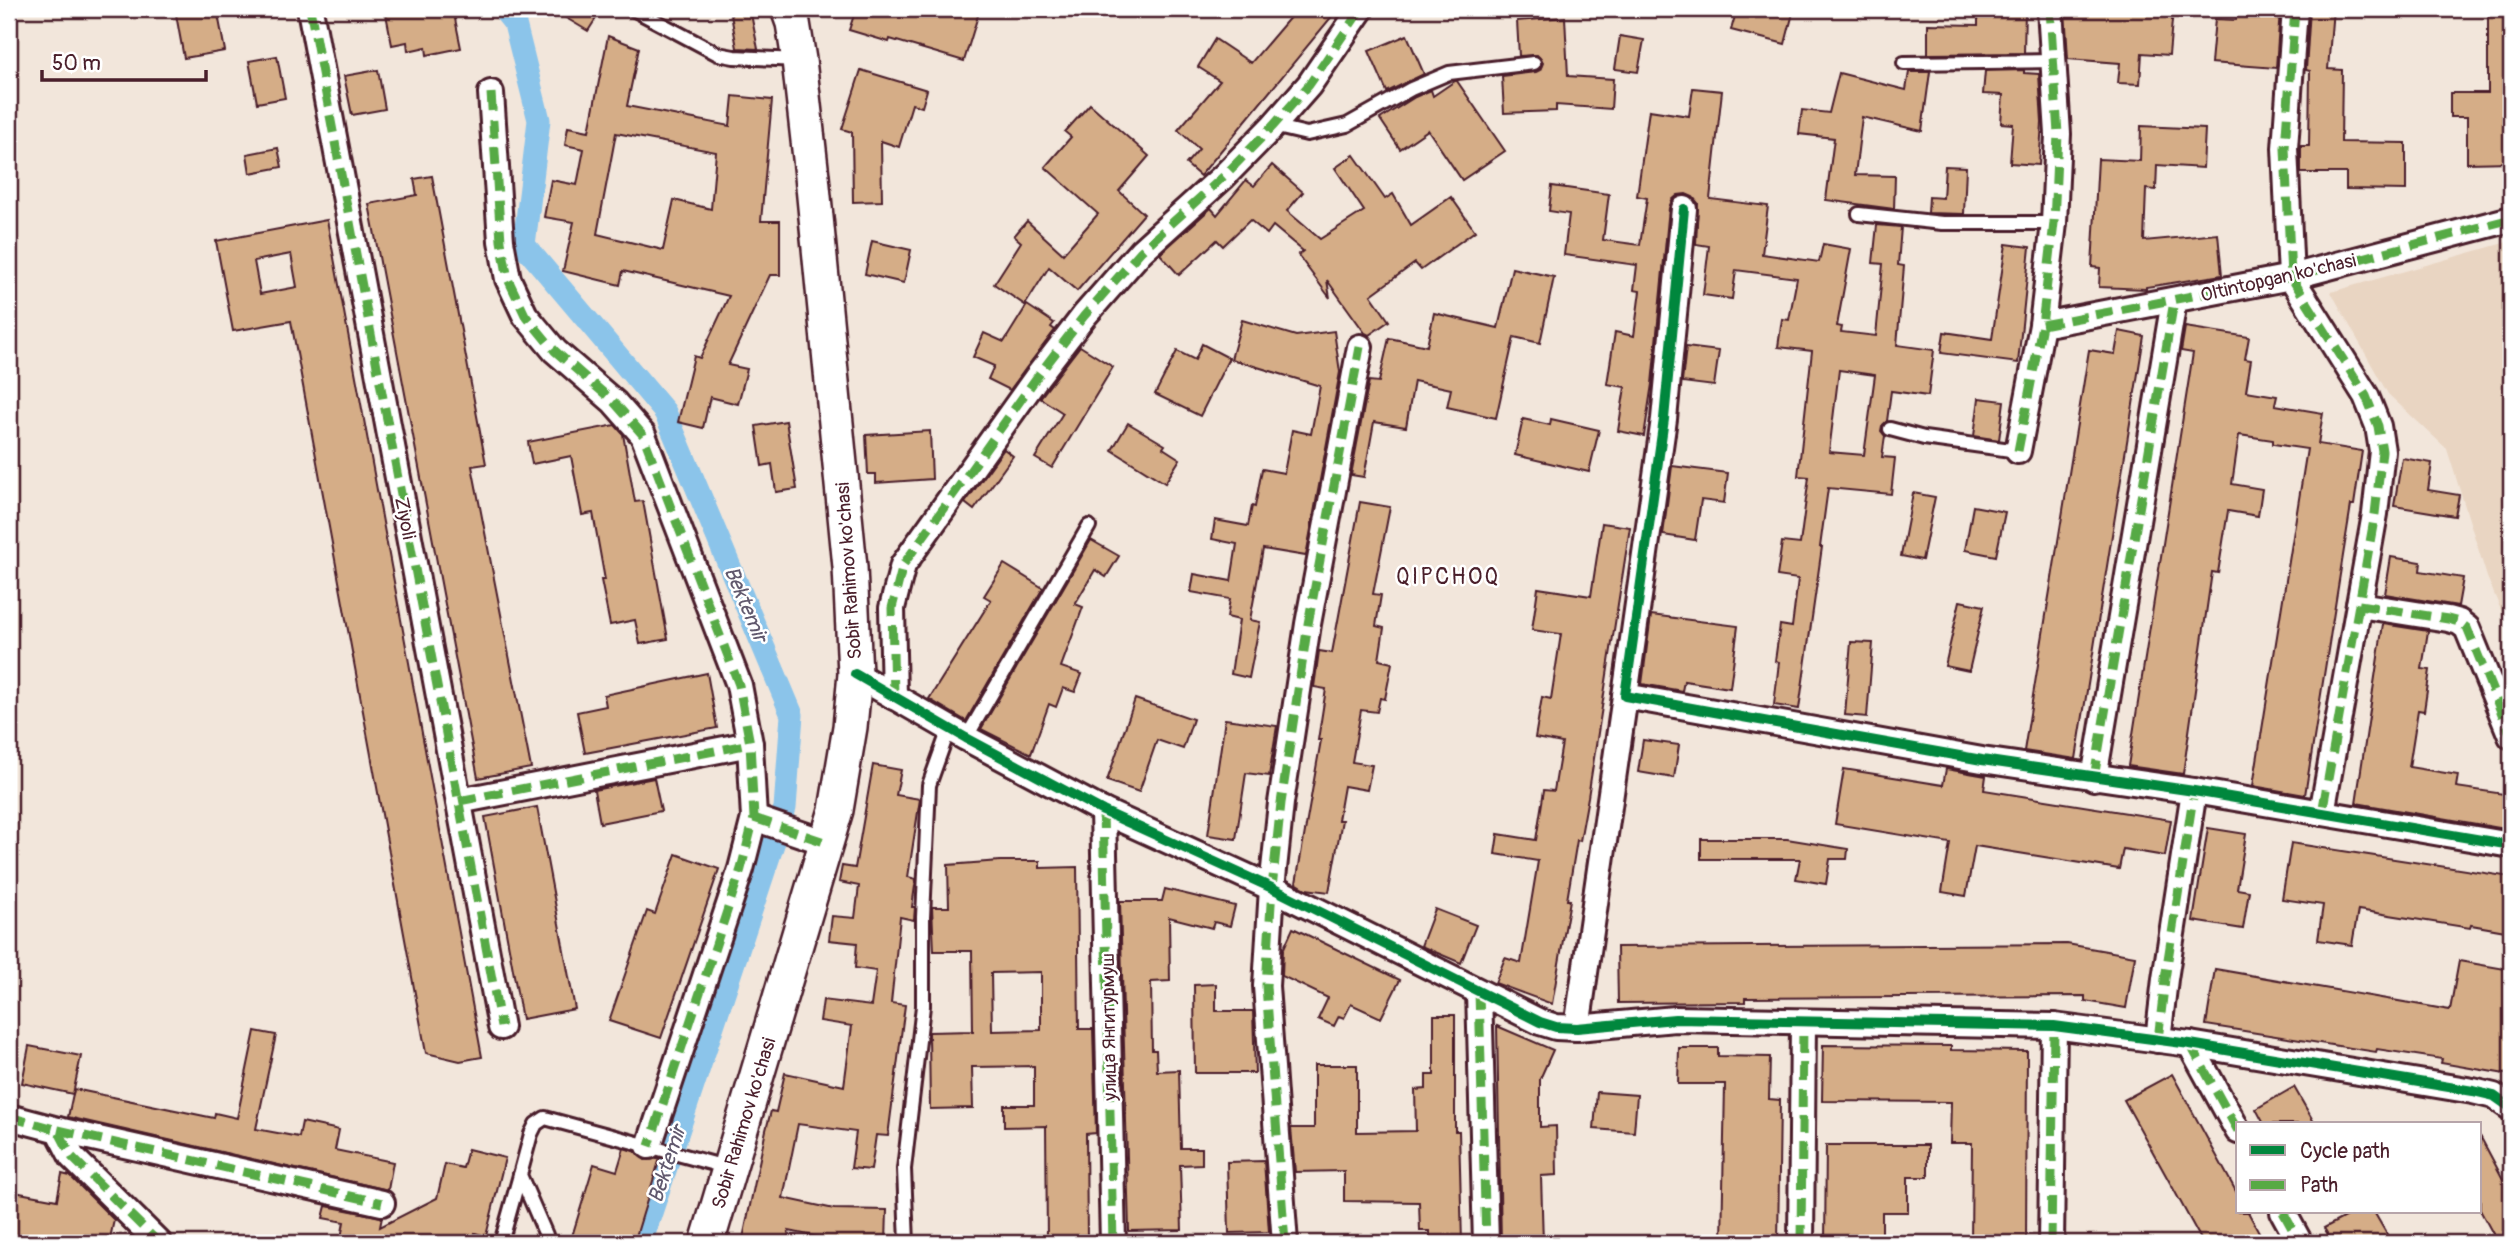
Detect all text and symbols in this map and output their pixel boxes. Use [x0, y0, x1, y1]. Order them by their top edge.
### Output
scale bar [42, 38, 206, 82]
text: 50 m [52, 50, 101, 77]
street label: Oltintopgan ko'chasi [2198, 248, 2358, 308]
street label: Sobir Rahimov ko'chasi [831, 481, 867, 660]
street label: Ziyoli [389, 495, 421, 541]
water label: Bektemir [718, 562, 774, 648]
district label: QIPCHOQ [1396, 562, 1500, 591]
street label: улица Янгитурмуш [1096, 953, 1122, 1102]
street label: Sobir Rahimov ko'chasi [707, 1035, 781, 1212]
water label: Bektemir [642, 1120, 693, 1206]
legend [2236, 1122, 2482, 1214]
text: Cycle path [2300, 1138, 2390, 1165]
text: Path [2300, 1172, 2338, 1199]

